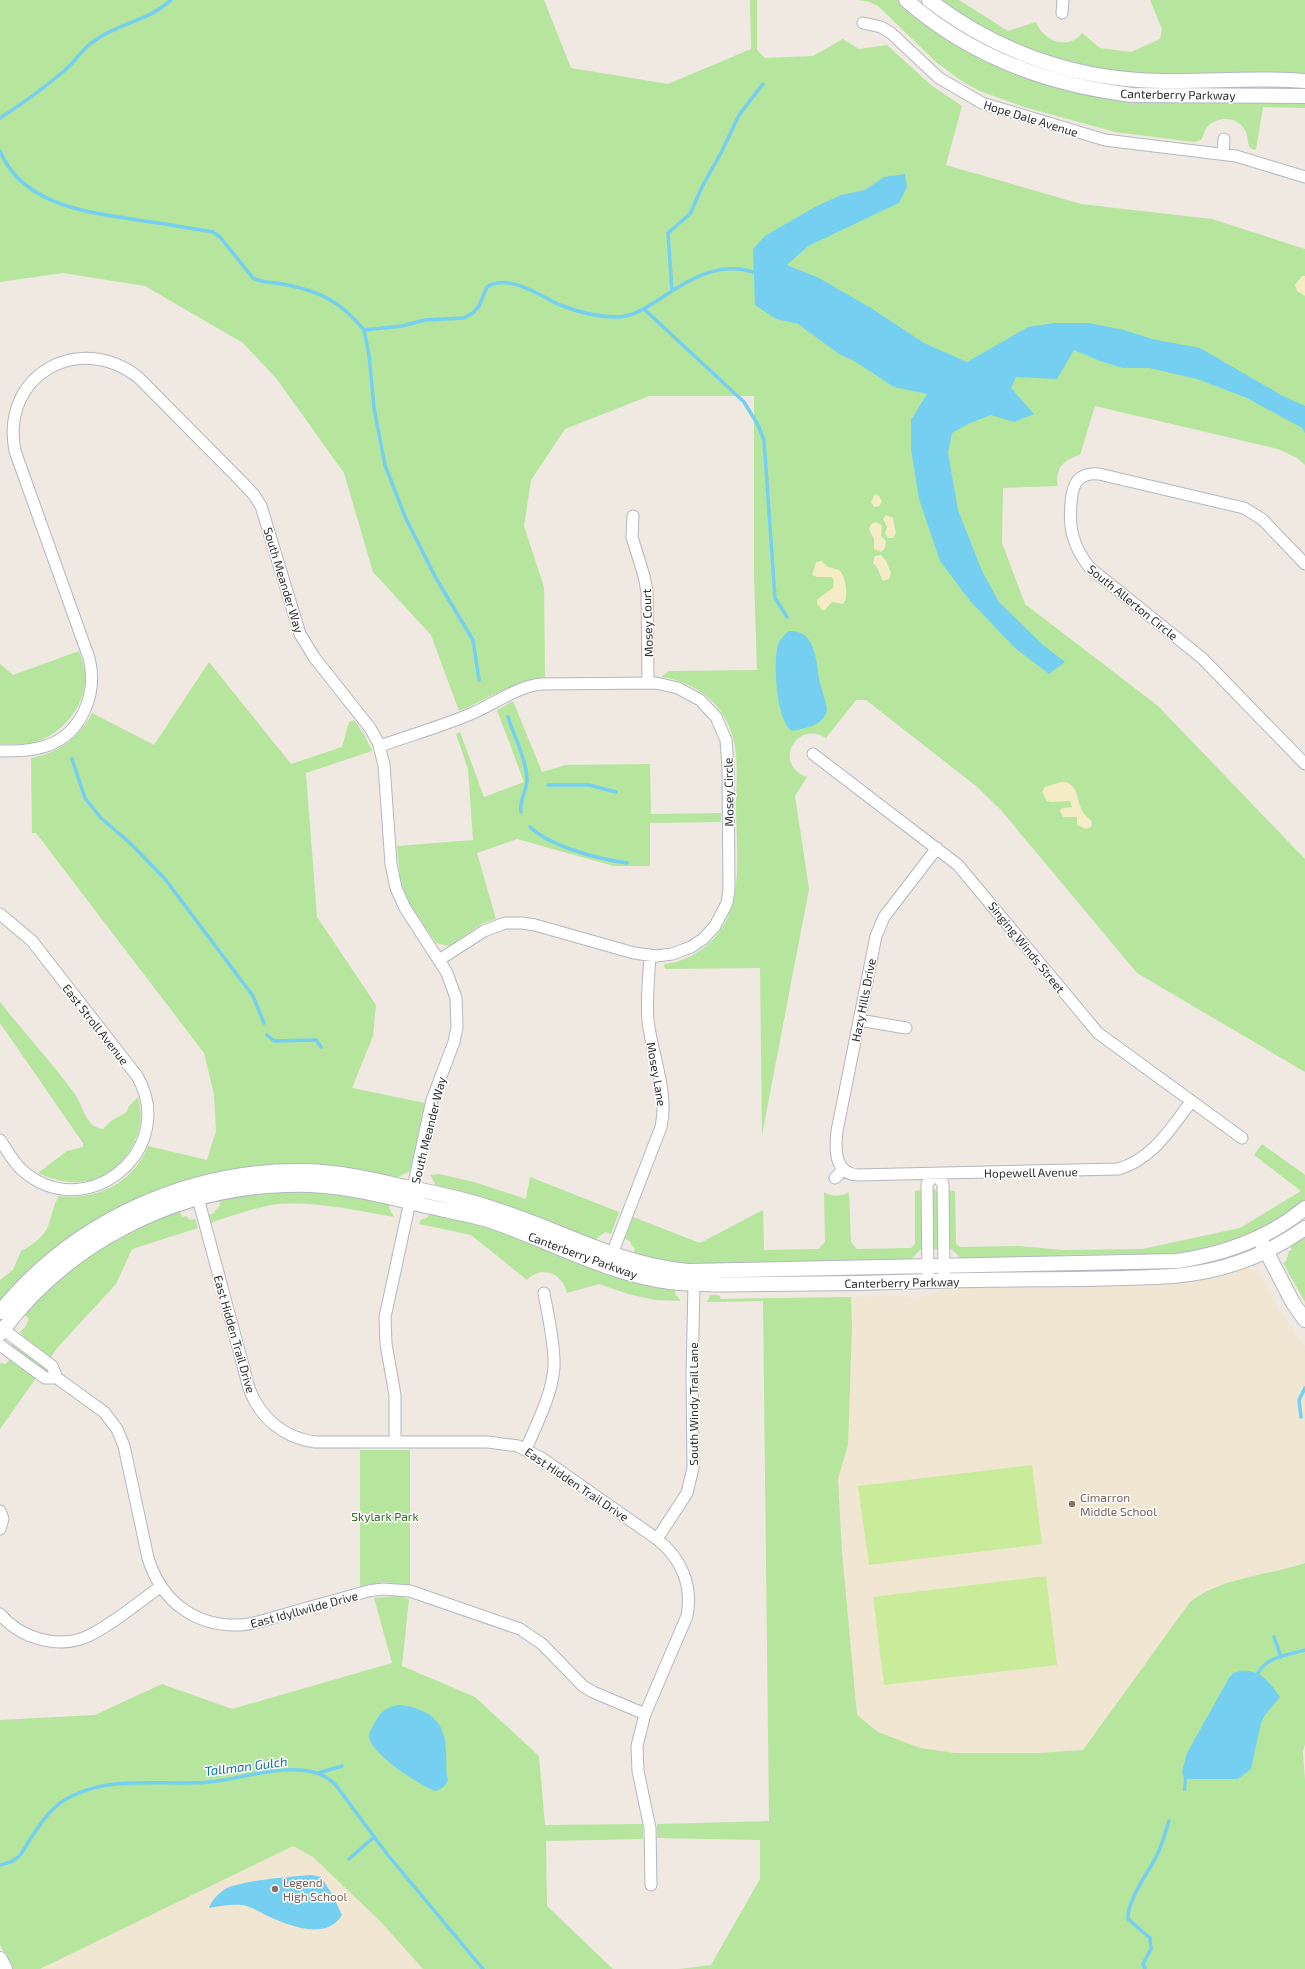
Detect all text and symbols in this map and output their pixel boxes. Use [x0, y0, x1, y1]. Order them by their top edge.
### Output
street label: Canterberry Parkway [1120, 86, 1236, 102]
street label: Hope Dale Avenue [982, 97, 1080, 139]
street label: South Meander Way [261, 525, 307, 635]
street label: South Allerton Circle [1085, 561, 1181, 643]
street label: Mosey Court [639, 588, 655, 657]
street label: Mosey Circle [720, 757, 736, 827]
street label: Singing Winds Street [986, 899, 1068, 996]
street label: Hazy Hills Drive [848, 957, 878, 1043]
street label: East Stroll Avenue [60, 981, 132, 1067]
street label: Mosey Lane [644, 1041, 670, 1107]
street label: South Meander Way [408, 1074, 448, 1185]
street label: Hopewell Avenue [984, 1164, 1078, 1180]
street label: Canterberry Parkway [526, 1229, 640, 1282]
street label: East Hidden Trail Drive [211, 1273, 259, 1395]
street label: Canterberry Parkway [844, 1274, 960, 1290]
street label: South Windy Trail Lane [686, 1342, 700, 1466]
street label: East Hidden Trail Drive [523, 1444, 631, 1524]
place label: Cimarron Middle School [1080, 1490, 1157, 1518]
marker: Cimarron Middle School [1067, 1499, 1077, 1509]
park label: Skylark Park [351, 1509, 419, 1523]
street label: East Idyllwilde Drive [249, 1588, 359, 1630]
water label: Tallman Gulch [204, 1753, 288, 1779]
place label: Legend High School [283, 1875, 348, 1903]
marker: Legend High School [270, 1884, 280, 1894]

